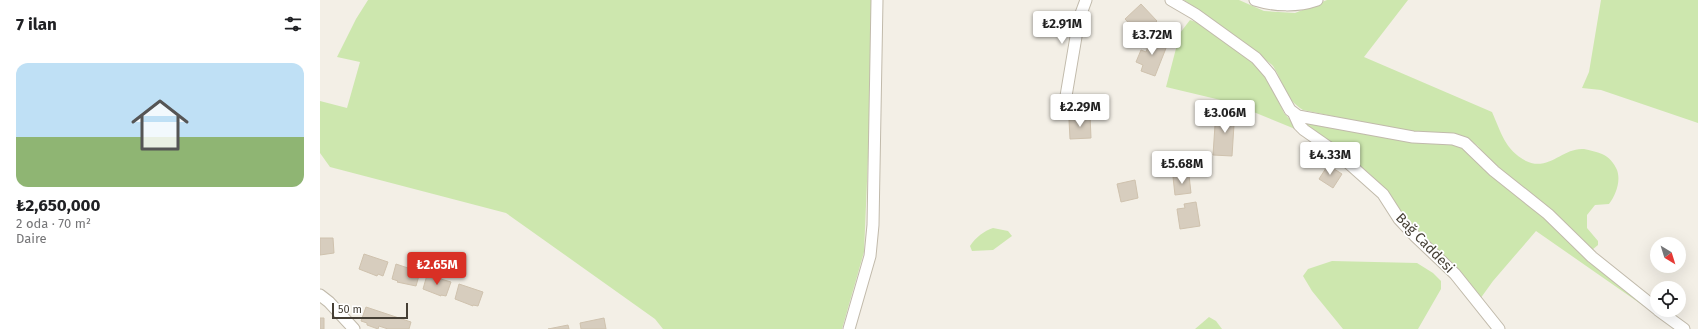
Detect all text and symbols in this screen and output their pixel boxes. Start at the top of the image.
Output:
pin: ₺2.91M [1029,11,1095,45]
icon: filters [282,13,304,35]
text: 7 ilan [16,14,57,35]
text: ₺2.91M [1042,16,1082,31]
pin: ₺3.72M [1119,22,1185,56]
text: ₺3.72M [1132,27,1172,42]
icon: home [124,89,196,161]
pin: ₺2.29M [1047,94,1113,128]
text: ₺2.29M [1059,99,1101,114]
pin: ₺3.06M [1192,100,1258,134]
text: ₺3.06M [1204,105,1246,120]
pin: ₺4.33M [1297,142,1363,176]
text: ₺4.33M [1309,147,1351,162]
pin: ₺5.68M [1149,151,1215,185]
text: ₺5.68M [1161,156,1203,171]
text: ₺2,650,000 [16,195,101,216]
street label: Bağ Caddesi [1392,209,1458,277]
text: 2 oda · 70 m² [16,216,91,231]
text: Daire [16,231,47,246]
north arrow [1650,237,1686,273]
map controls [1650,237,1686,317]
pin: ₺2.65M [404,252,470,286]
text: ₺2.65M [416,257,458,272]
button: locate [1650,281,1686,317]
scale bar [332,301,408,320]
text: 50 m [338,303,362,316]

